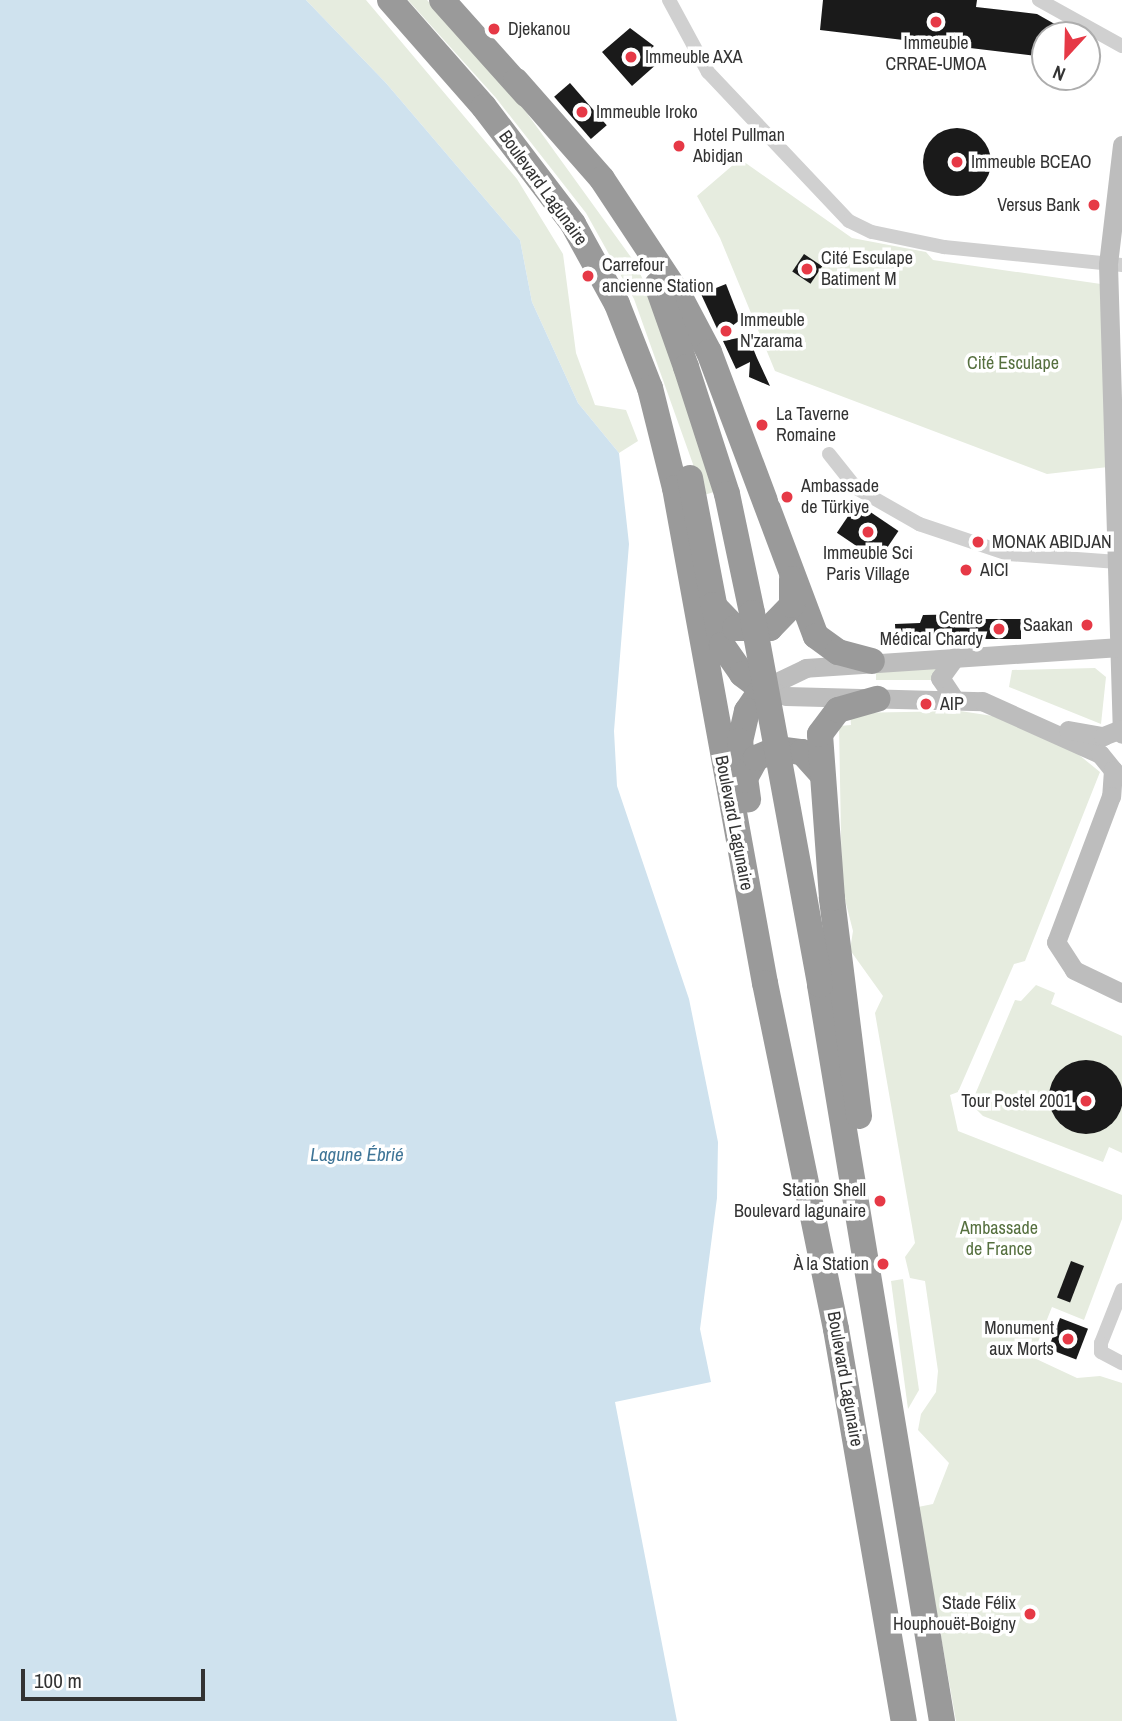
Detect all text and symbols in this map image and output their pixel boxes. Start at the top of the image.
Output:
marker: Immeuble CRRAE-UMOA [928,14,944,30]
place label: Djekanou [508,18,570,40]
marker: Djekanou [486,21,502,37]
north arrow [1031,21,1101,91]
place label: Immeuble CRRAE-UMOA [886,33,986,76]
place label: Immeuble AXA [645,46,743,68]
marker: Immeuble AXA [623,49,639,65]
text: N [1049,59,1069,88]
place label: Immeuble Iroko [596,101,698,123]
marker: Immeuble Iroko [574,104,590,120]
place label: Hotel Pullman Abidjan [693,125,785,168]
street label: Boulevard Lagunaire [494,126,592,250]
marker: Hotel Pullman Abidjan [671,138,687,154]
place label: Immeuble BCEAO [971,151,1092,173]
marker: Immeuble BCEAO [949,154,965,170]
place label: Versus Bank [997,194,1080,216]
marker: Versus Bank [1086,197,1102,213]
place label: Cité Esculape Batiment M [821,248,913,290]
place label: Carrefour ancienne Station [602,255,714,298]
marker: Cité Esculape Batiment M [799,261,815,277]
marker: Carrefour ancienne Station [580,268,596,284]
place label: Immeuble N'zarama [740,310,805,352]
marker: Immeuble N'zarama [718,323,734,339]
park label: Cité Esculape [967,352,1059,374]
place label: La Taverne Romaine [776,404,849,446]
marker: La Taverne Romaine [754,417,770,433]
place label: Ambassade de Türkiye [801,476,879,518]
marker: Ambassade de Türkiye [779,489,795,505]
marker: Immeuble Sci Paris Village [860,524,876,540]
place label: MONAK ABIDJAN [992,531,1113,553]
marker: MONAK ABIDJAN [970,534,986,550]
place label: Immeuble Sci Paris Village [823,543,913,586]
place label: AICI [980,559,1009,581]
marker: AICI [958,562,974,578]
place label: Centre Médical Chardy [880,608,983,650]
place label: Saakan [1023,614,1073,636]
marker: Saakan [1079,617,1095,633]
marker: Centre Médical Chardy [989,619,1009,639]
place label: AIP [940,693,964,715]
marker: AIP [918,696,934,712]
street label: Boulevard Lagunaire [710,754,758,892]
place label: Tour Postel 2001 [961,1090,1072,1112]
marker: Tour Postel 2001 [1078,1093,1094,1109]
water label: Lagune Ébrié [310,1144,404,1166]
place label: Station Shell Boulevard lagunaire [734,1180,866,1222]
marker: Station Shell Boulevard lagunaire [872,1193,888,1209]
park label: Ambassade de France [960,1218,1038,1260]
place label: À la Station [793,1253,869,1275]
marker: À la Station [875,1256,891,1272]
street label: Boulevard Lagunaire [822,1310,868,1448]
place label: Monument aux Morts [984,1318,1054,1360]
marker: Monument aux Morts [1060,1331,1076,1347]
place label: Stade Félix Houphouët-Boigny [893,1593,1016,1636]
marker: Stade Félix Houphouët-Boigny [1022,1606,1038,1622]
scale bar [24,1654,208,1698]
text: 100 m [34,1666,82,1695]

